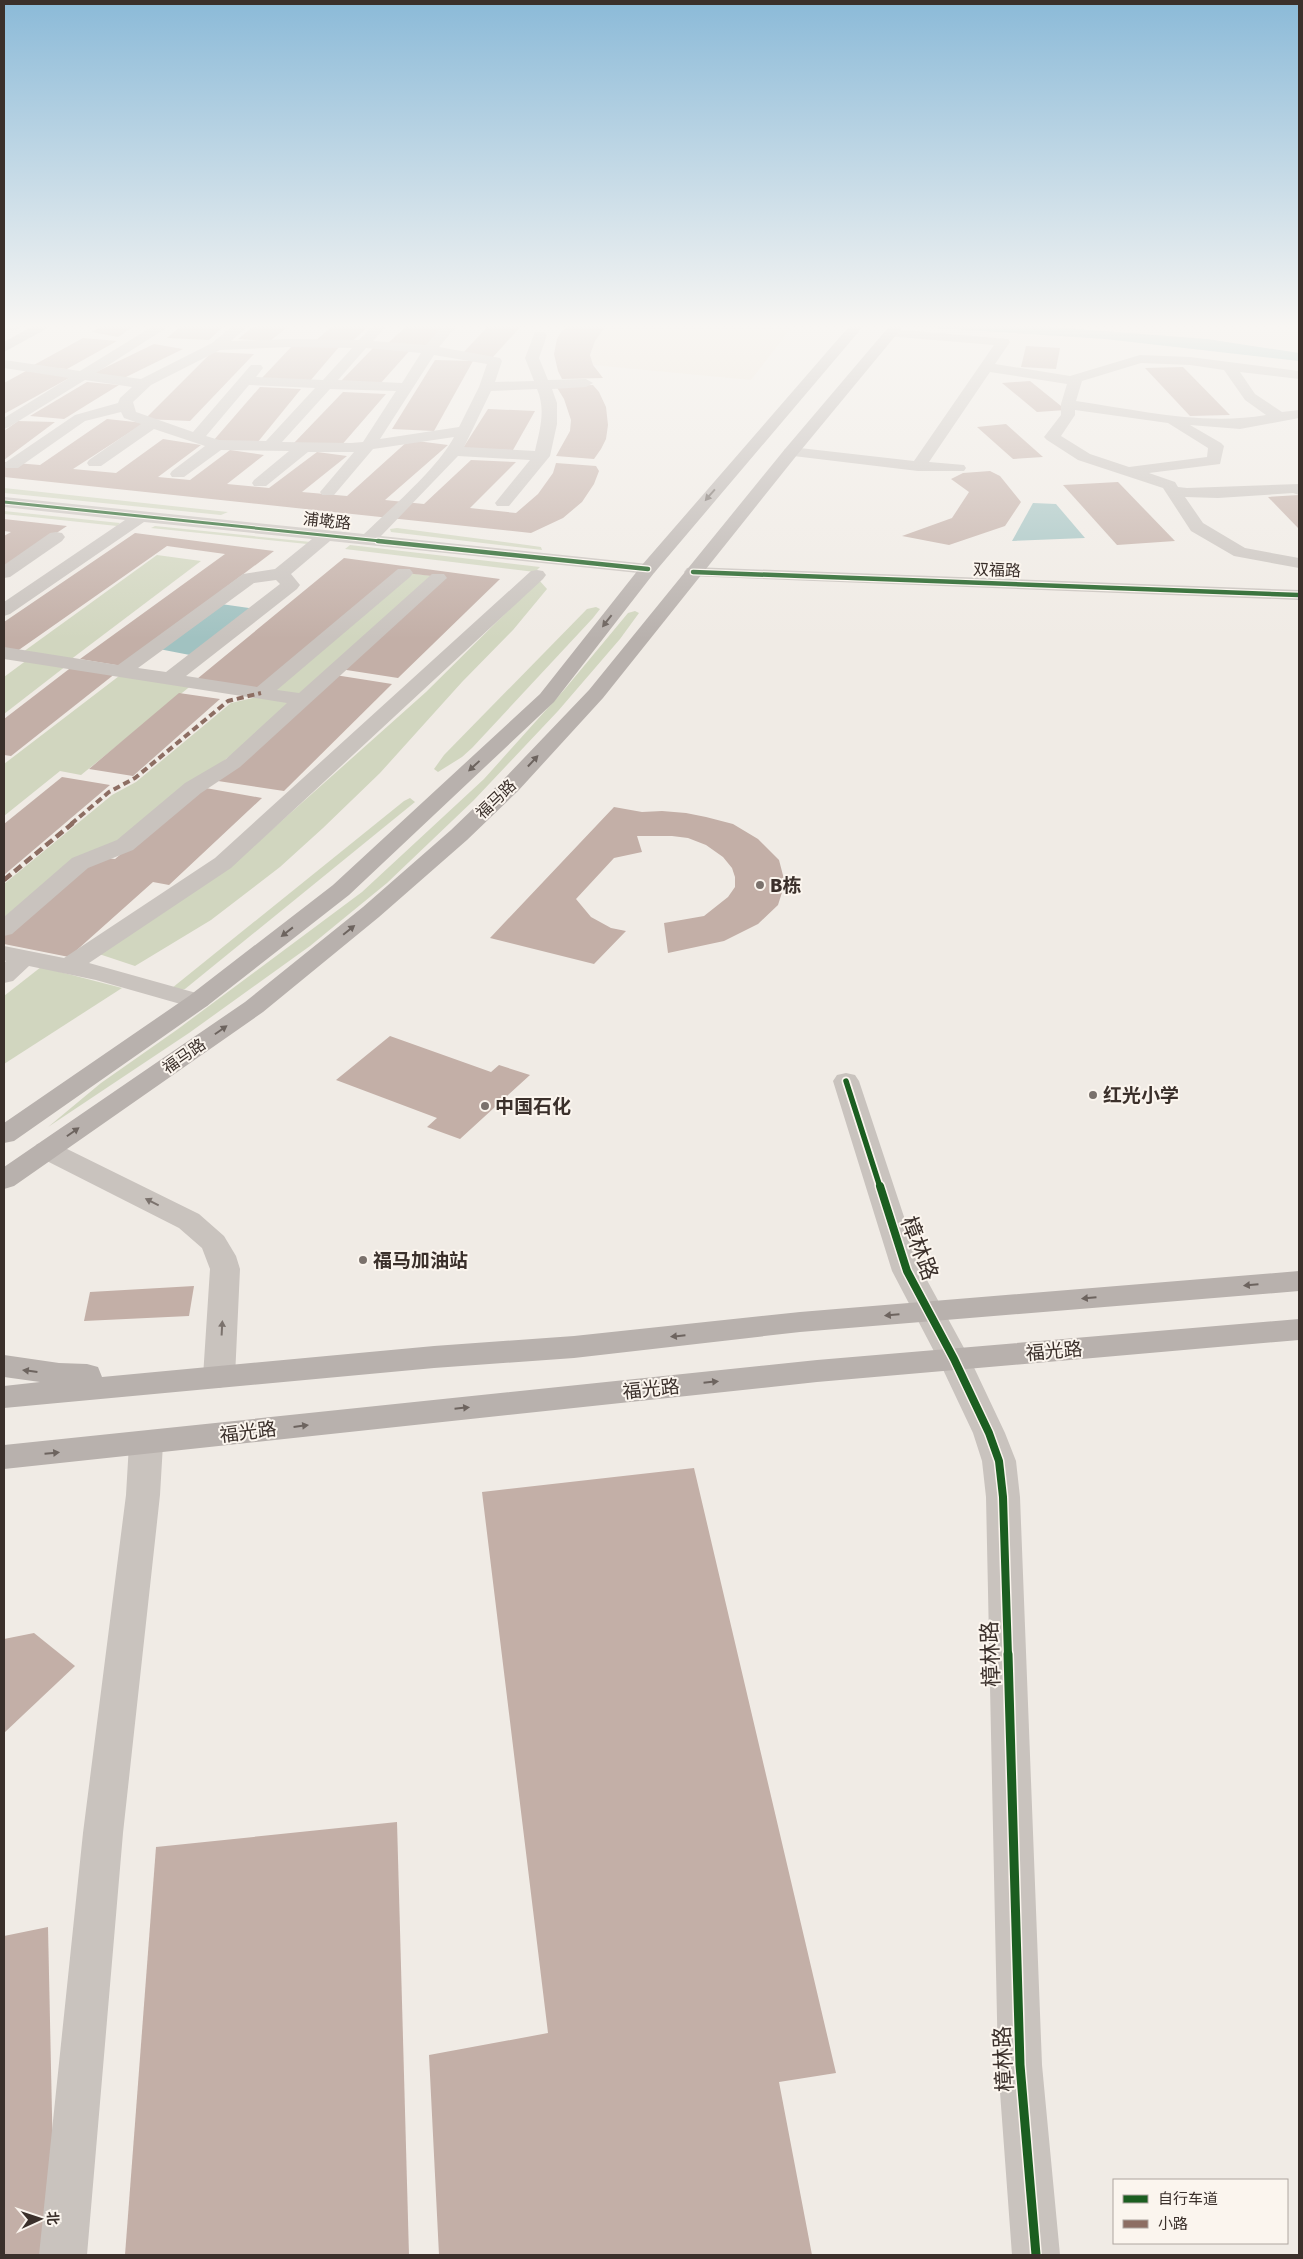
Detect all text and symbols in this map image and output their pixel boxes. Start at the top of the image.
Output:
one-way arrow [705,489,716,502]
street label: 浦墘路 [302,507,352,535]
street label: 双福路 [973,558,1021,582]
one-way arrow [602,614,613,627]
one-way arrow [527,756,539,768]
one-way arrow [469,760,481,772]
street label: 福马路 [471,774,521,824]
place label: B栋 [770,872,802,899]
marker: B栋 [754,879,766,891]
one-way arrow [342,925,355,936]
one-way arrow [281,926,294,937]
one-way arrow [214,1025,228,1035]
street label: 福马路 [158,1033,210,1079]
place label: 红光小学 [1103,1082,1179,1109]
marker: 红光小学 [1087,1089,1099,1101]
place label: 中国石化 [495,1093,571,1120]
marker: 中国石化 [479,1100,491,1112]
one-way arrow [66,1127,79,1137]
one-way arrow [145,1198,159,1206]
street label: 樟林路 [893,1211,947,1285]
place label: 福马加油站 [373,1247,468,1274]
marker: 福马加油站 [357,1254,369,1266]
one-way arrow [1242,1281,1258,1289]
one-way arrow [1080,1295,1096,1303]
one-way arrow [884,1311,900,1319]
one-way arrow [219,1320,227,1336]
one-way arrow [670,1332,686,1340]
street label: 福光路 [1024,1335,1084,1367]
one-way arrow [22,1367,38,1375]
street label: 福光路 [621,1373,681,1405]
one-way arrow [703,1378,719,1386]
one-way arrow [455,1404,471,1412]
street label: 福光路 [218,1415,278,1449]
one-way arrow [293,1422,309,1430]
one-way arrow [45,1448,61,1456]
street label: 樟林路 [973,1620,1007,1688]
street label: 樟林路 [985,2025,1021,2093]
legend [1113,2179,1288,2244]
text: 自行车道 [1158,2188,1218,2210]
north arrow [15,2194,65,2244]
text: 北 [43,2211,63,2226]
text: 小路 [1158,2213,1188,2235]

